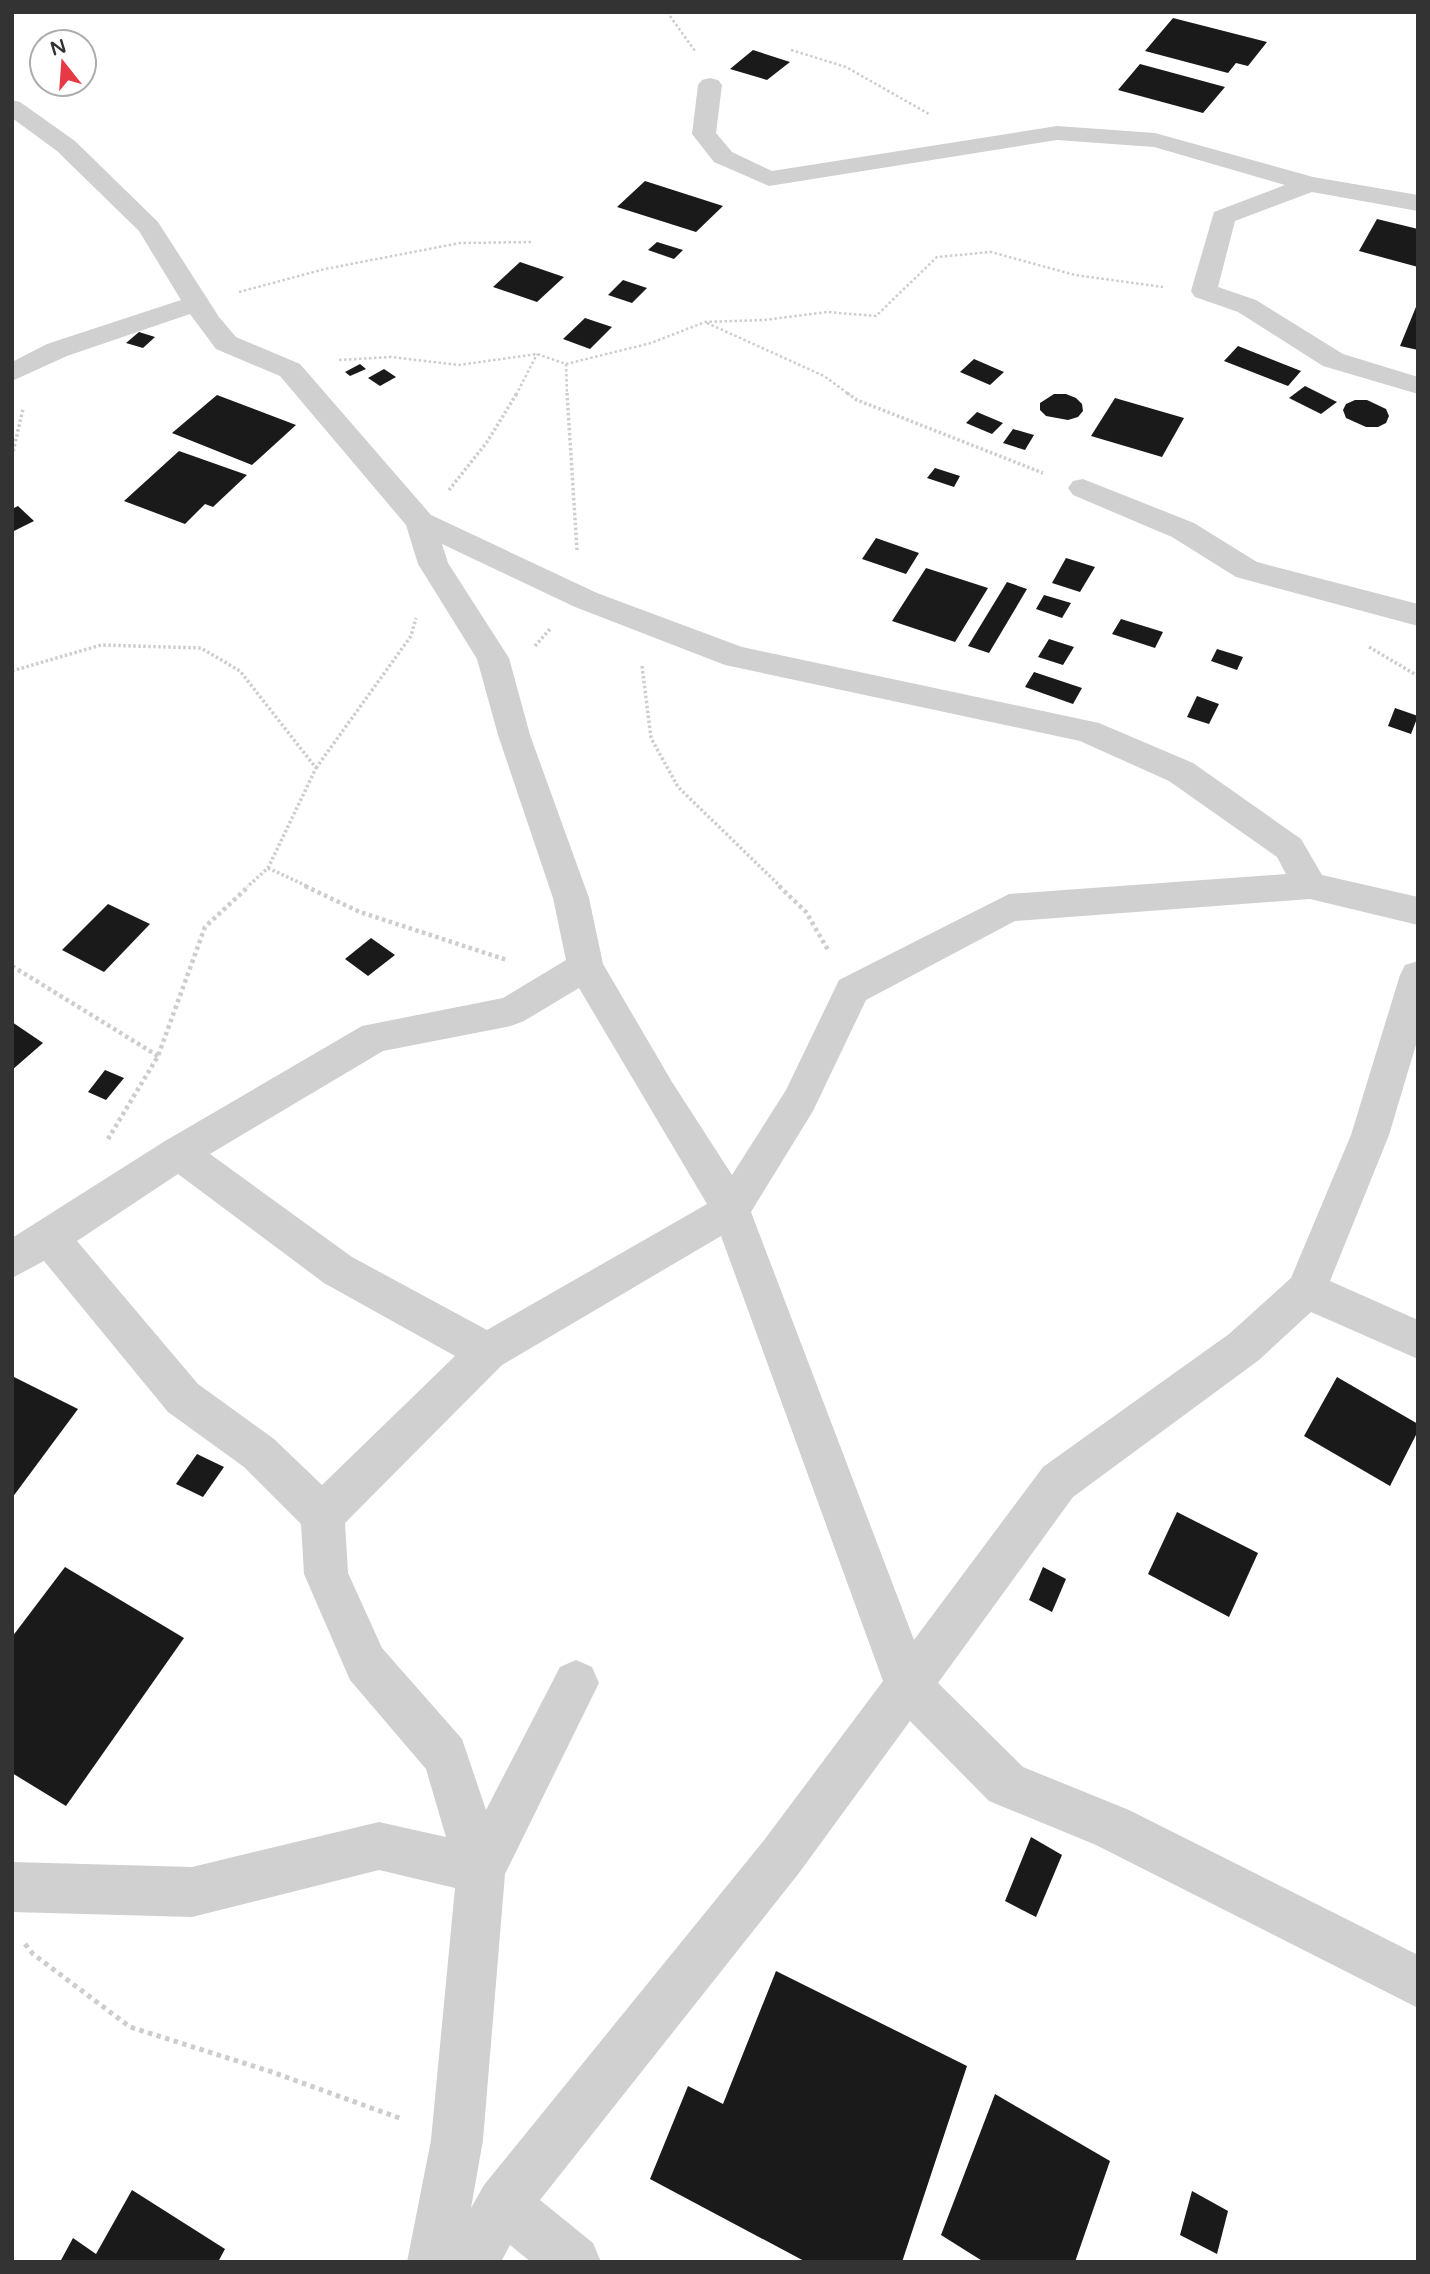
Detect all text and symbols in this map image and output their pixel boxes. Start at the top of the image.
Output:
north arrow [28,28,98,98]
text: N [48,35,69,60]

